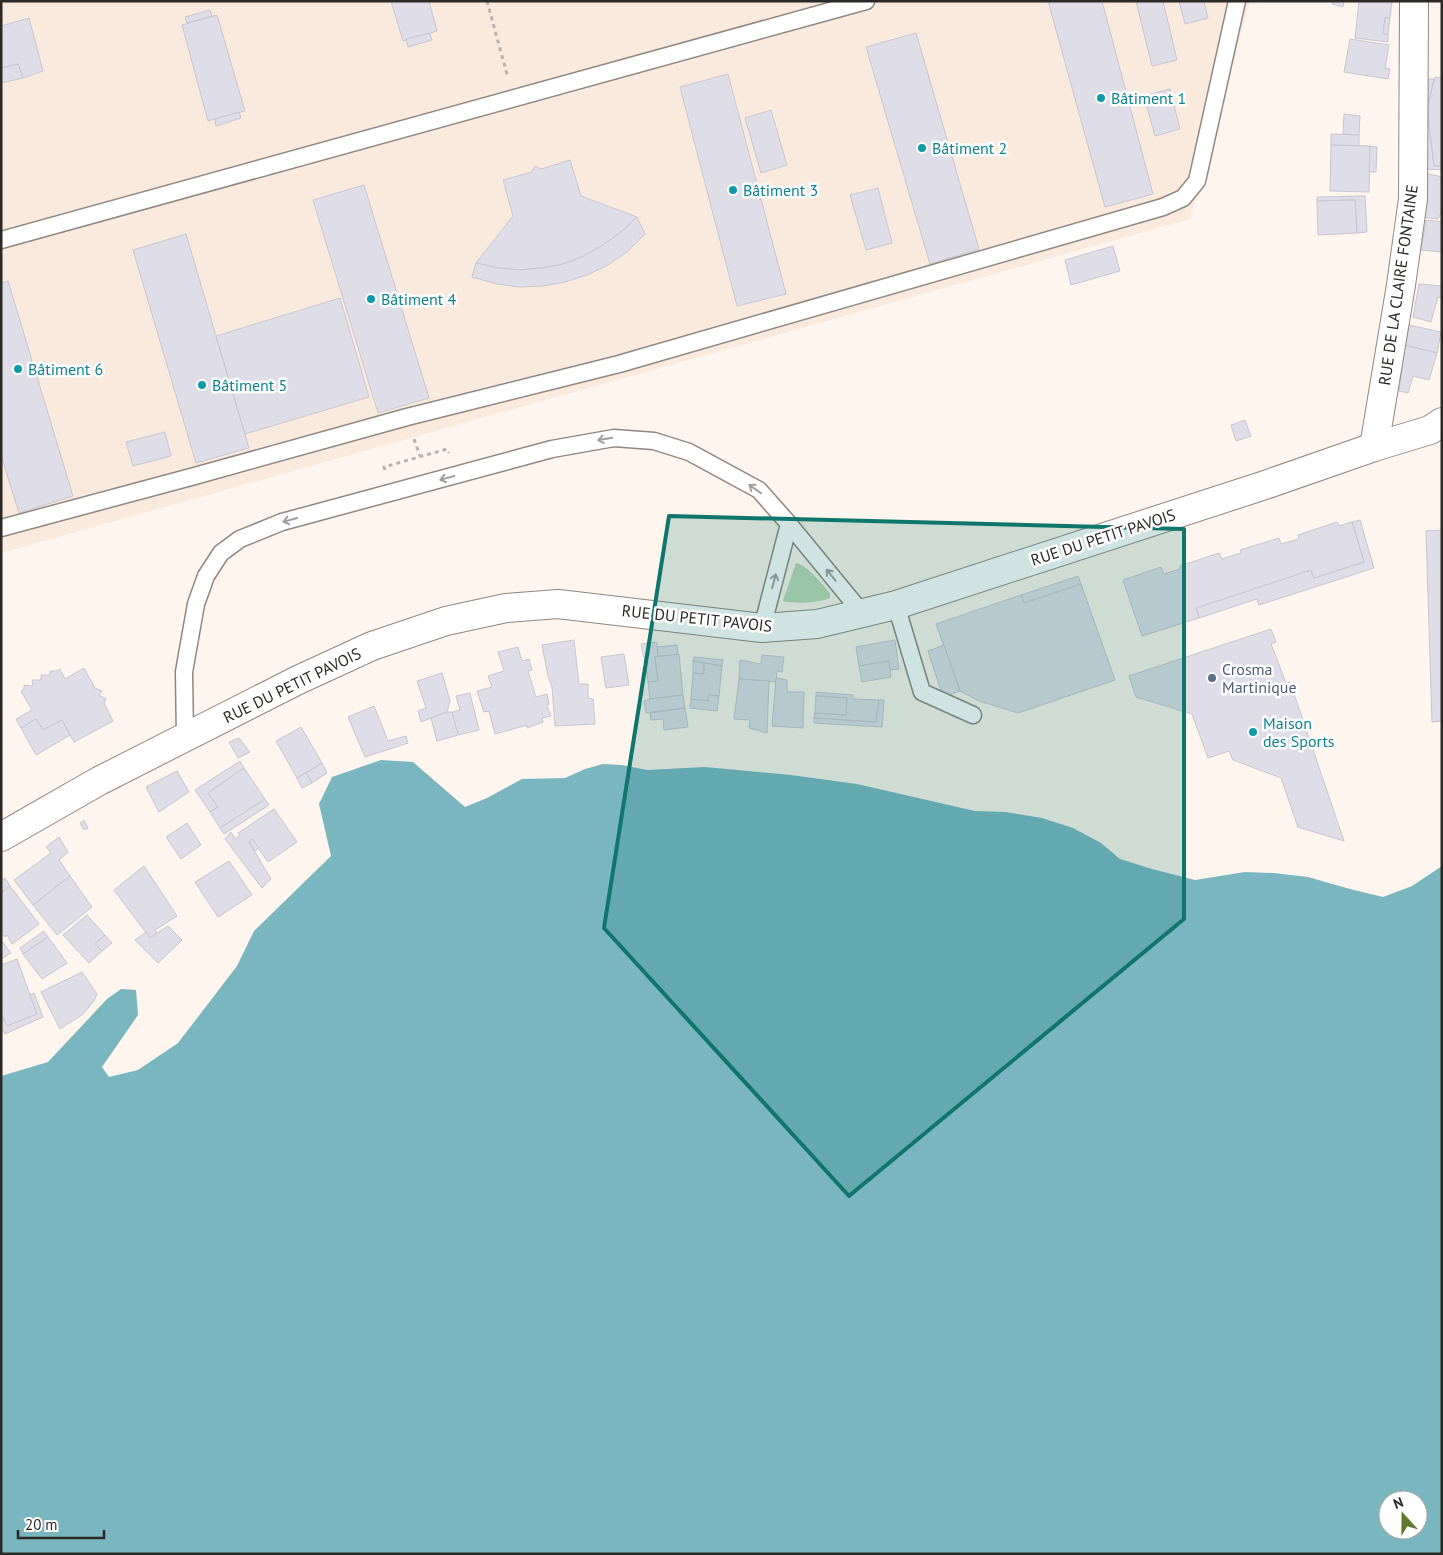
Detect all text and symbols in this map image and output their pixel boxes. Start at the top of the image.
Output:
place label: Bâtiment 1 [1111,88,1186,108]
marker: Bâtiment 1 [1095,92,1107,104]
place label: Bâtiment 2 [932,138,1007,158]
marker: Bâtiment 2 [916,142,928,154]
place label: Bâtiment 3 [743,180,818,200]
street label: RUE DE LA CLAIRE FONTAINE [1374,183,1422,387]
marker: Bâtiment 3 [727,184,739,196]
place label: Bâtiment 4 [381,289,457,309]
marker: Bâtiment 4 [365,293,377,305]
place label: Bâtiment 6 [28,359,103,379]
marker: Bâtiment 6 [12,363,24,375]
place label: Bâtiment 5 [212,375,287,395]
marker: Bâtiment 5 [196,379,208,391]
one-way arrow [597,435,613,445]
one-way arrow [440,473,456,483]
one-way arrow [749,484,763,494]
street label: RUE DU PETIT PAVOIS [1028,504,1178,570]
one-way arrow [283,516,299,525]
one-way arrow [826,569,837,582]
one-way arrow [770,573,780,589]
street label: RUE DU PETIT PAVOIS [621,600,773,636]
street label: RUE DU PETIT PAVOIS [220,643,364,727]
place label: Crosma Martinique [1222,659,1297,697]
marker: Crosma Martinique [1206,672,1218,684]
place label: Maison des Sports [1263,713,1335,751]
marker: Maison des Sports [1247,726,1259,738]
north arrow [1378,1490,1428,1540]
text: N [1391,1493,1406,1513]
scale bar [18,1508,104,1540]
text: 20 m [25,1515,58,1534]

